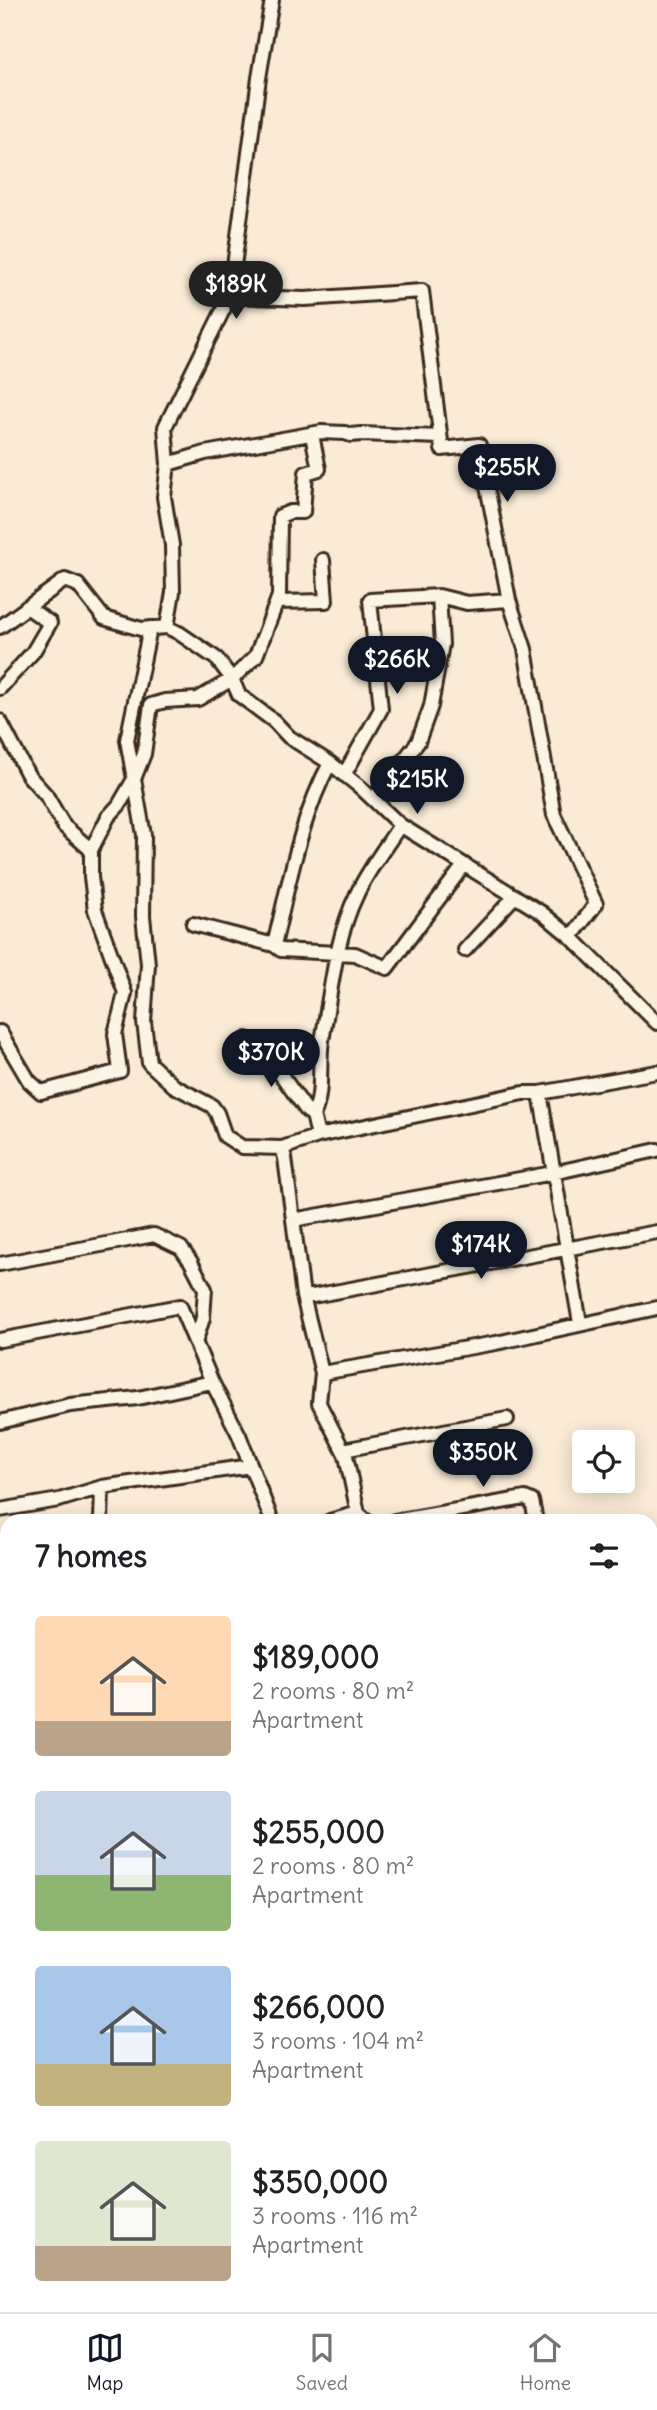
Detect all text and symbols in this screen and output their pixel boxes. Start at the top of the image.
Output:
pin: $189K [187,262,285,321]
text: $189K [205,269,267,298]
pin: $255K [458,444,556,504]
text: $255K [474,452,540,481]
pin: $266K [348,636,446,696]
text: $266K [364,644,430,673]
pin: $215K [368,756,466,816]
text: $215K [386,764,448,793]
pin: $370K [222,1030,320,1089]
text: $370K [238,1037,304,1066]
pin: $174K [432,1222,530,1281]
text: $174K [451,1229,511,1258]
pin: $350K [434,1430,532,1489]
map controls [572,1430,635,1493]
button: locate [572,1430,635,1493]
text: $350K [449,1437,517,1466]
text: 7 homes [35,1537,147,1575]
icon: filters [585,1537,623,1575]
text: $189,000 [252,1638,379,1676]
icon: home [91,1644,175,1728]
text: 2 rooms · 80 m² [252,1676,414,1705]
text: Apartment [252,1705,364,1734]
text: $255,000 [252,1813,385,1851]
icon: home [91,1819,175,1903]
text: 2 rooms · 80 m² [252,1851,414,1880]
text: Apartment [252,1880,364,1909]
text: $266,000 [252,1988,385,2026]
icon: home [91,1994,175,2078]
text: 3 rooms · 104 m² [252,2026,424,2055]
text: Apartment [252,2055,364,2084]
text: $350,000 [252,2163,388,2201]
icon: home [91,2169,175,2253]
text: 3 rooms · 116 m² [252,2201,418,2230]
text: Apartment [252,2230,364,2259]
tab: Map [86,2329,124,2395]
tab: Saved [296,2329,348,2395]
tab: Home [520,2329,571,2395]

